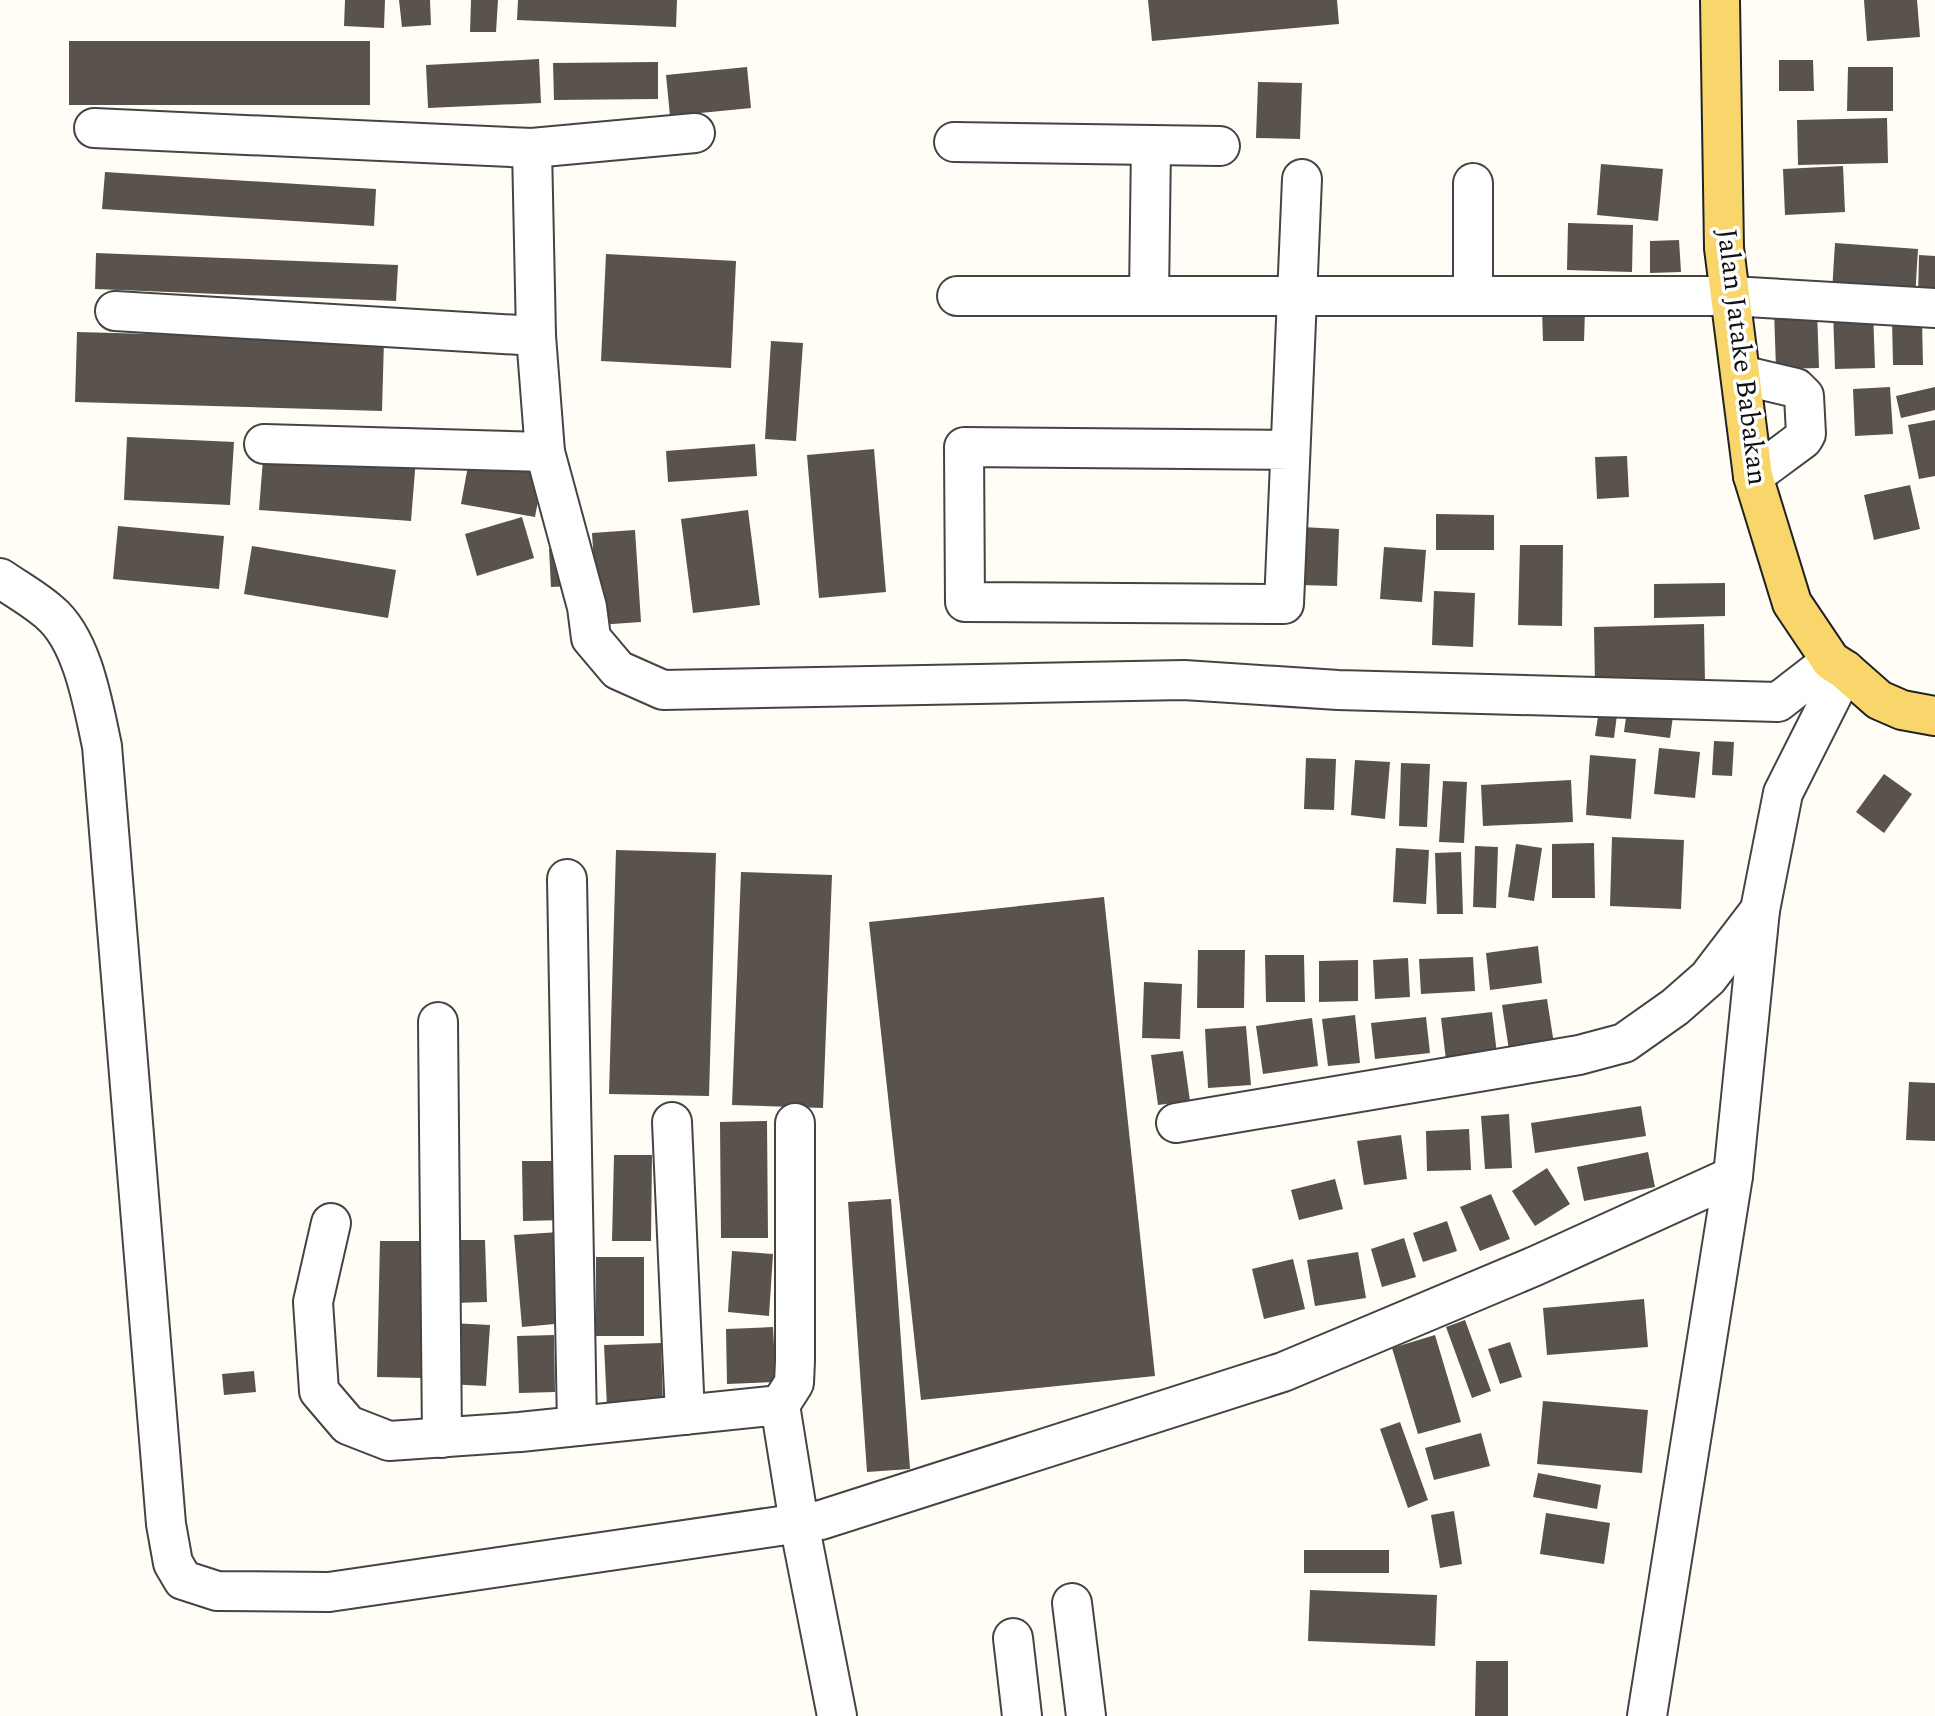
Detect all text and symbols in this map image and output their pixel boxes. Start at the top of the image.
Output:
street label: Jalan Jatake Babakan [1705,226,1779,488]

